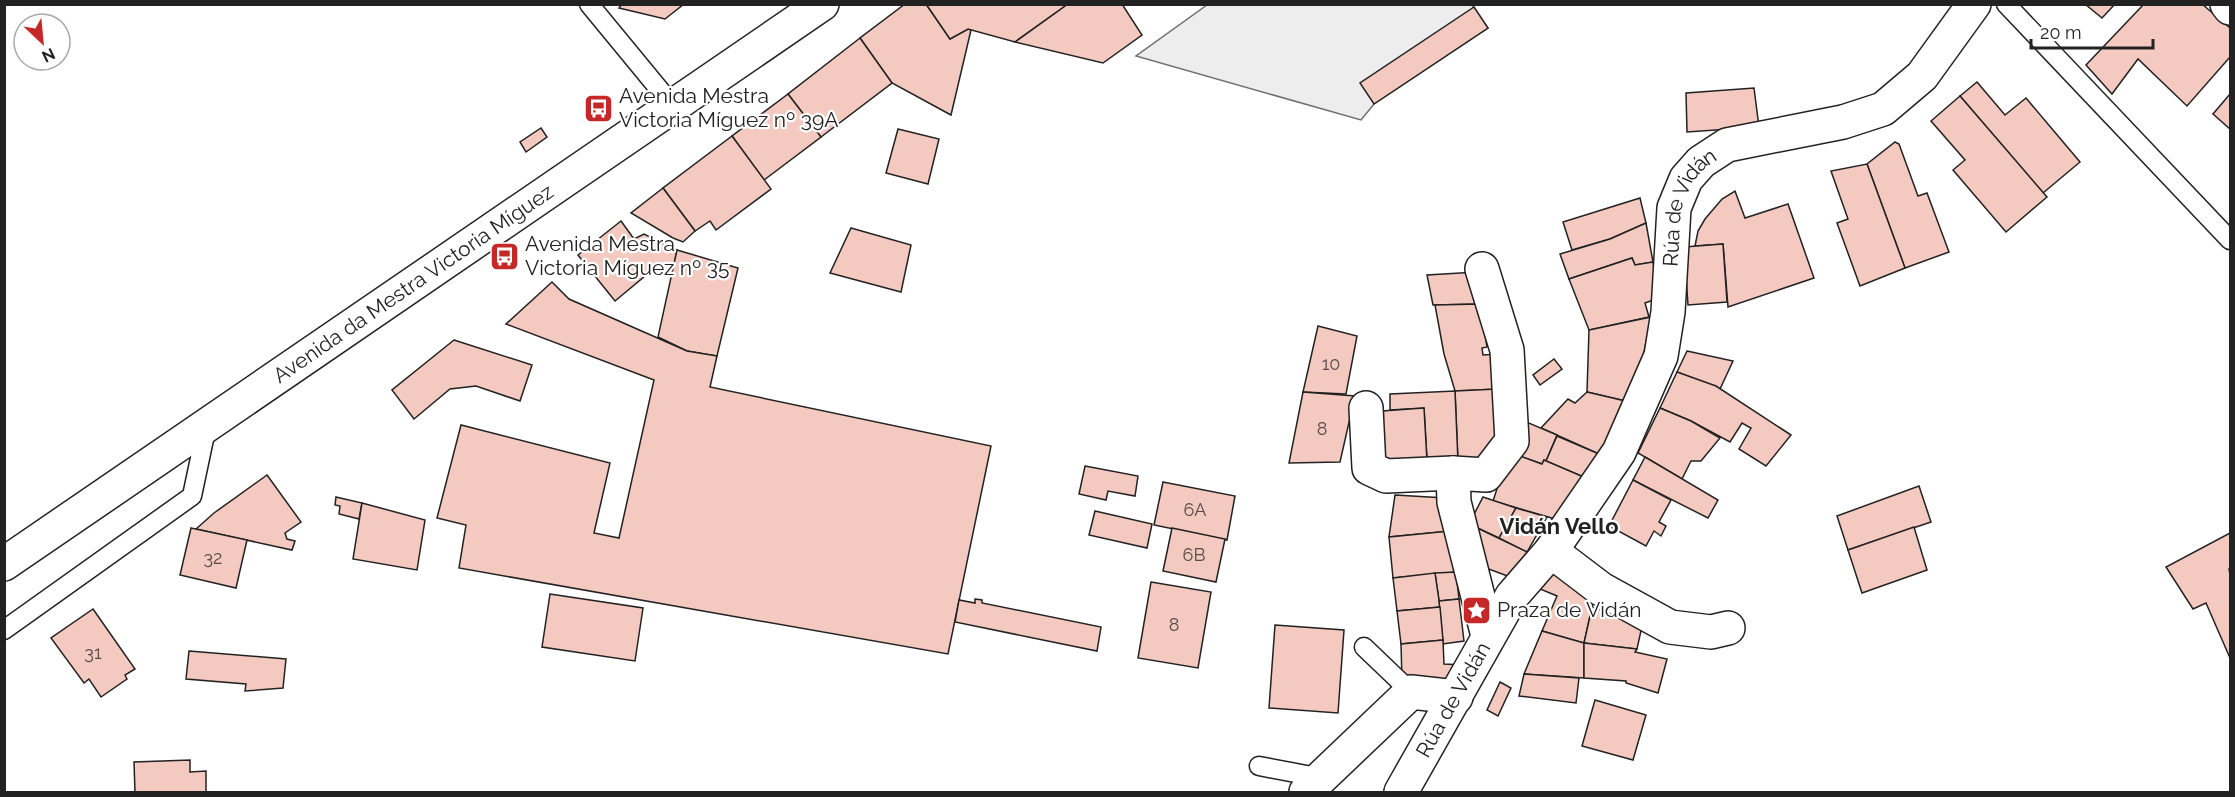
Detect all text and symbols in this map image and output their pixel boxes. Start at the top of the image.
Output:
north arrow [12,12,72,72]
scale bar [2031,12,2152,50]
text: 20 m [2040,22,2082,43]
text: N [39,44,58,66]
place label: Avenida Mestra Victoria Míguez nº 39A [619,83,839,132]
bus stop icon: Avenida Mestra Victoria Míguez nº 39A [582,92,614,124]
street label: Rúa de Vidán [1658,142,1721,267]
street label: Avenida da Mestra Victoria Míguez [268,179,558,388]
place label: Avenida Mestra Victoria Míguez nº 35 [525,231,729,280]
bus stop icon: Avenida Mestra Victoria Míguez nº 35 [488,240,520,272]
house number: 10 [1322,353,1340,374]
house number: 8 [1317,418,1327,439]
house number: 6A [1184,499,1206,520]
district label: Vidán Vello [1500,513,1618,539]
house number: 6B [1183,544,1205,565]
house number: 32 [204,547,223,568]
place icon: Praza de Vidán [1460,594,1492,626]
place label: Praza de Vidán [1497,597,1642,622]
house number: 8 [1169,614,1179,635]
street label: Rúa de Vidán [1410,637,1495,762]
house number: 31 [84,642,102,663]

